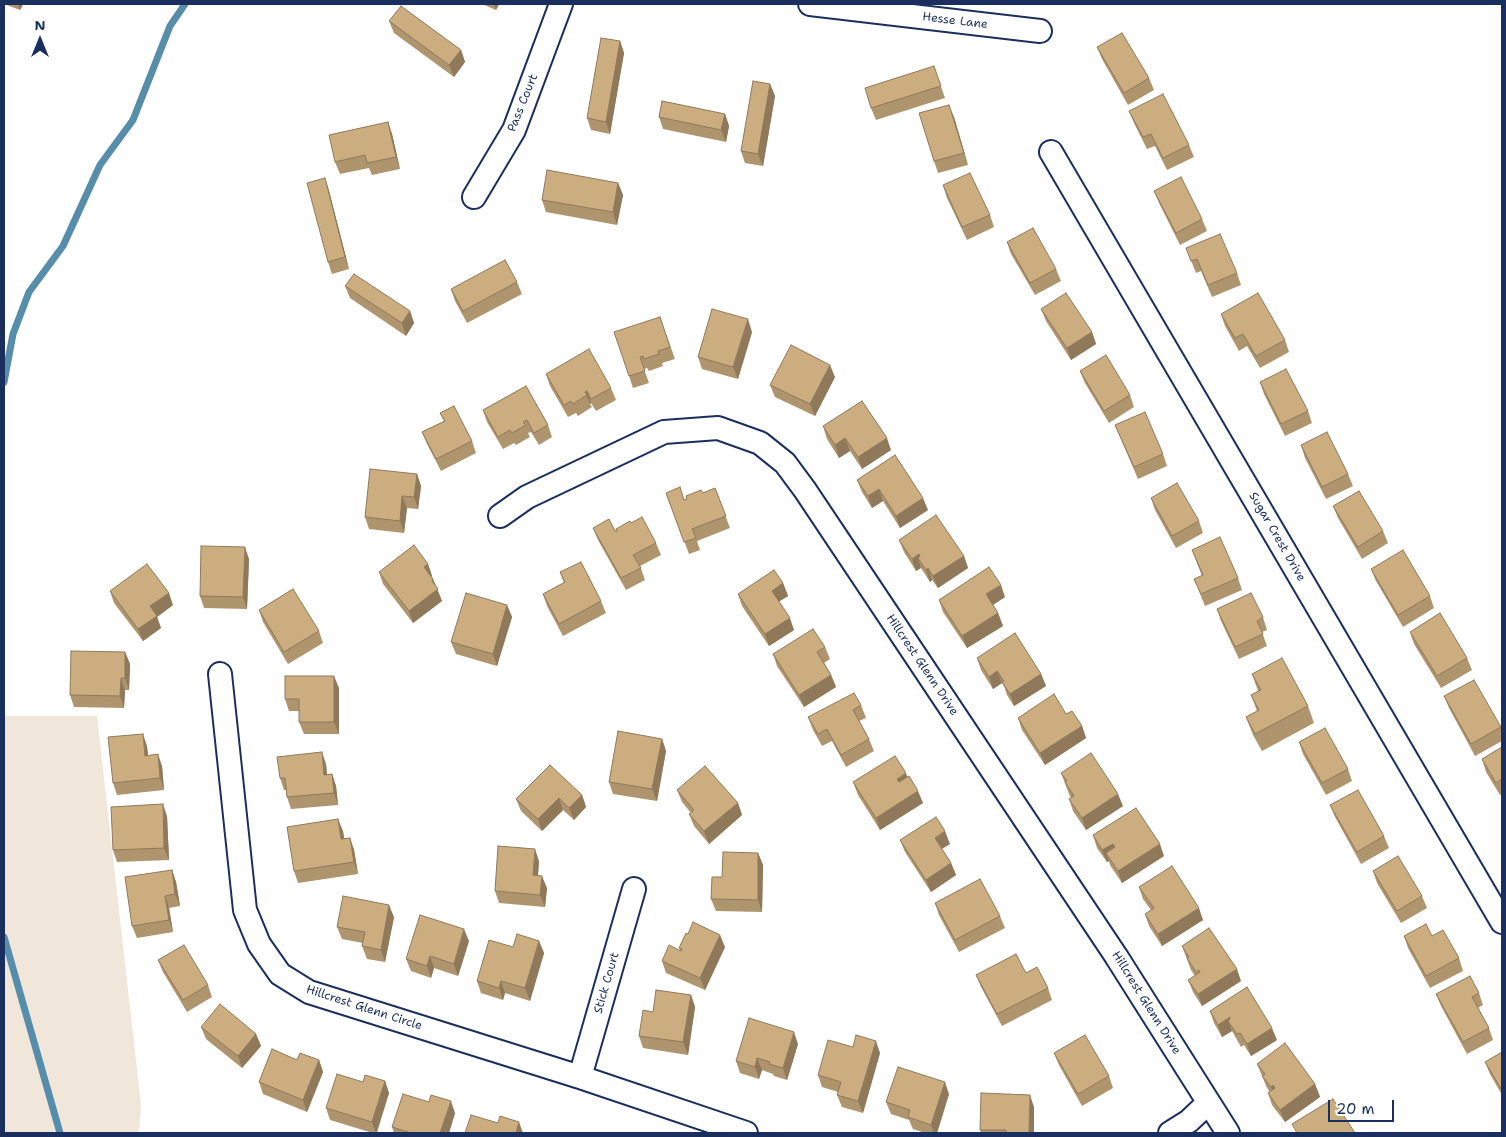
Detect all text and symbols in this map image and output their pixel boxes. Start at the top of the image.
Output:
street label: Hesse Lane [922,10,988,32]
north arrow [15,15,65,65]
text: N [34,16,46,34]
street label: Pass Court [505,72,541,134]
street label: Sugar Crest Drive [1246,490,1308,584]
street label: Hillcrest Glenn Drive [883,612,961,718]
street label: Hillcrest Glenn Drive [1108,949,1184,1057]
street label: Stick Court [591,951,623,1015]
street label: Hillcrest Glenn Circle [304,982,424,1034]
scale bar [1331,1090,1397,1122]
text: 20 m [1336,1099,1375,1119]

